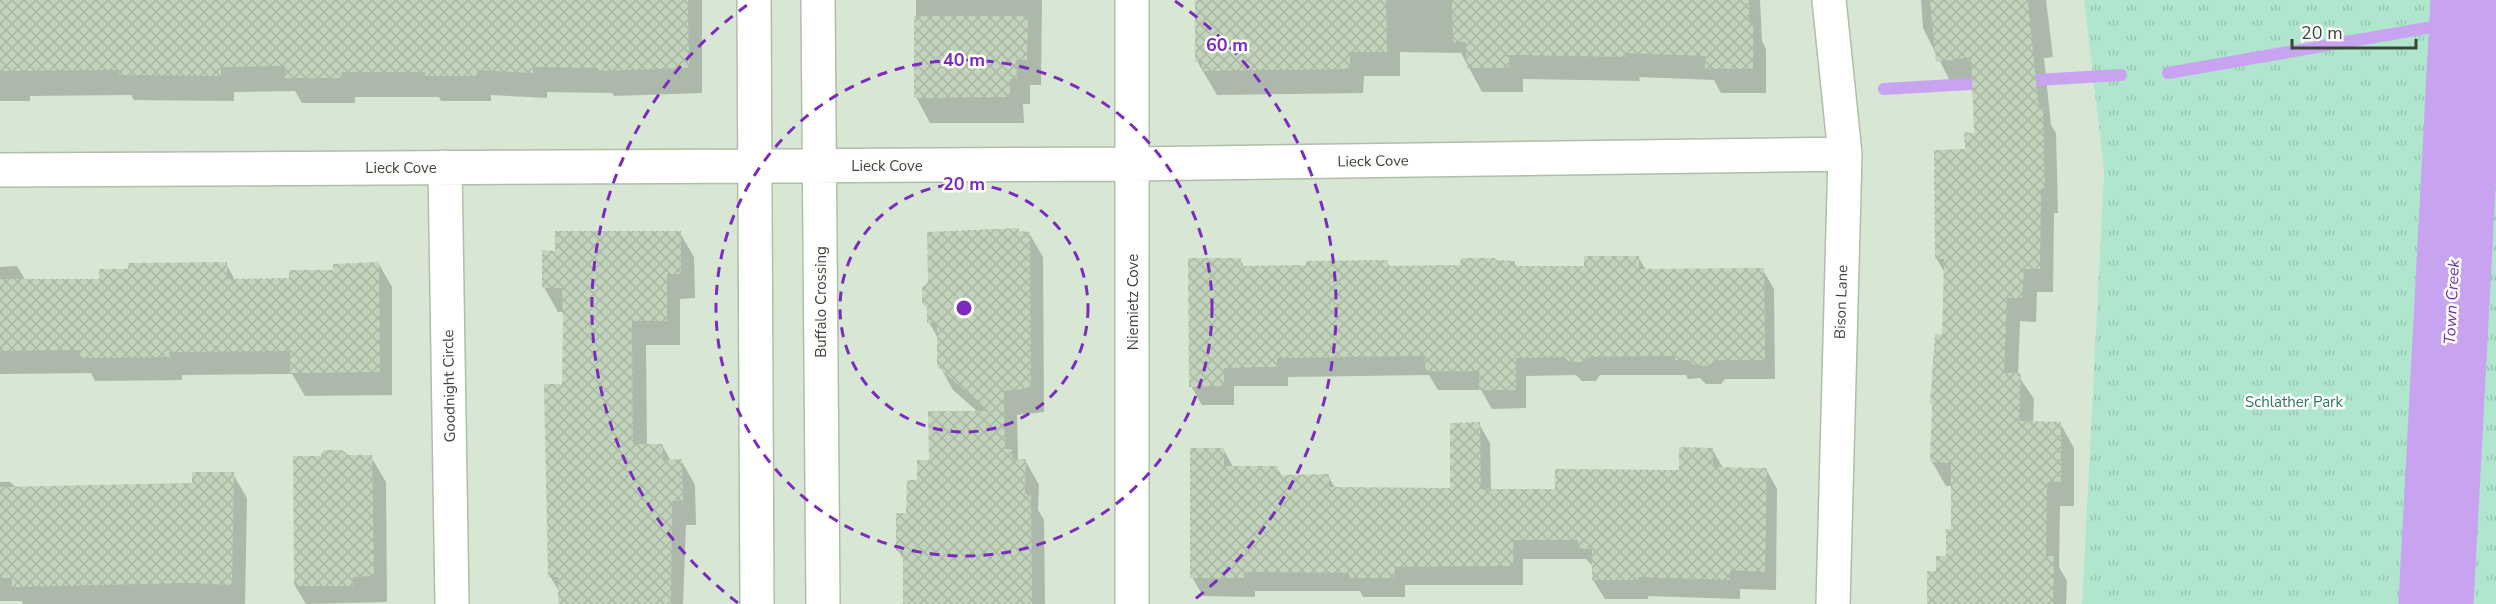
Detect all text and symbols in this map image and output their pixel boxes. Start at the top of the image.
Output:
scale bar [2292,12,2416,50]
text: 20 m [2301,21,2343,45]
text: 60 m [1206,33,1248,57]
text: 40 m [943,48,985,72]
street label: Lieck Cove [1337,150,1409,172]
street label: Lieck Cove [851,156,923,176]
street label: Lieck Cove [365,158,437,178]
text: 20 m [943,172,985,196]
street label: Buffalo Crossing [811,246,831,358]
street label: Niemietz Cove [1123,254,1143,350]
water label: Town Creek [2439,258,2465,345]
street label: Bison Lane [1830,265,1852,339]
centre of rings [954,298,974,318]
street label: Goodnight Circle [438,329,460,443]
park label: Schlather Park [2245,392,2344,412]

